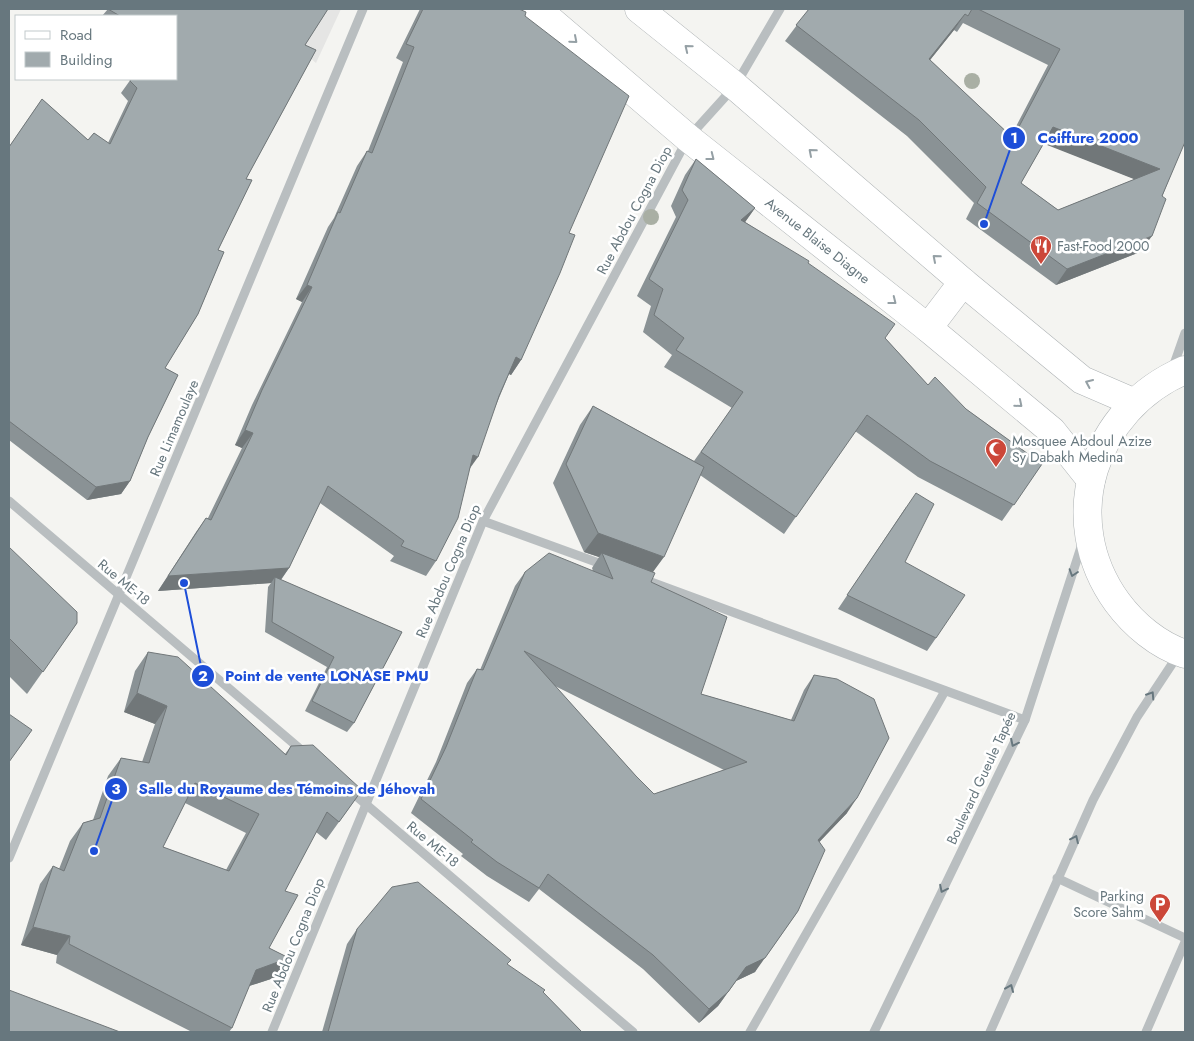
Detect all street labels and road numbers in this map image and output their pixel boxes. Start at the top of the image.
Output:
street label: Rue Abdou Cogna Diop [592,142,676,278]
street label: Avenue Blaise Diagne [761,193,874,288]
street label: Rue Limamoulaye [145,377,203,479]
street label: Rue Abdou Cogna Diop [411,501,485,641]
street label: Rue ME-18 [94,554,154,610]
street label: Boulevard Gueule Tapée [941,708,1021,848]
street label: Rue ME-18 [403,816,463,872]
street label: Rue Abdou Cogna Diop [257,875,329,1015]

